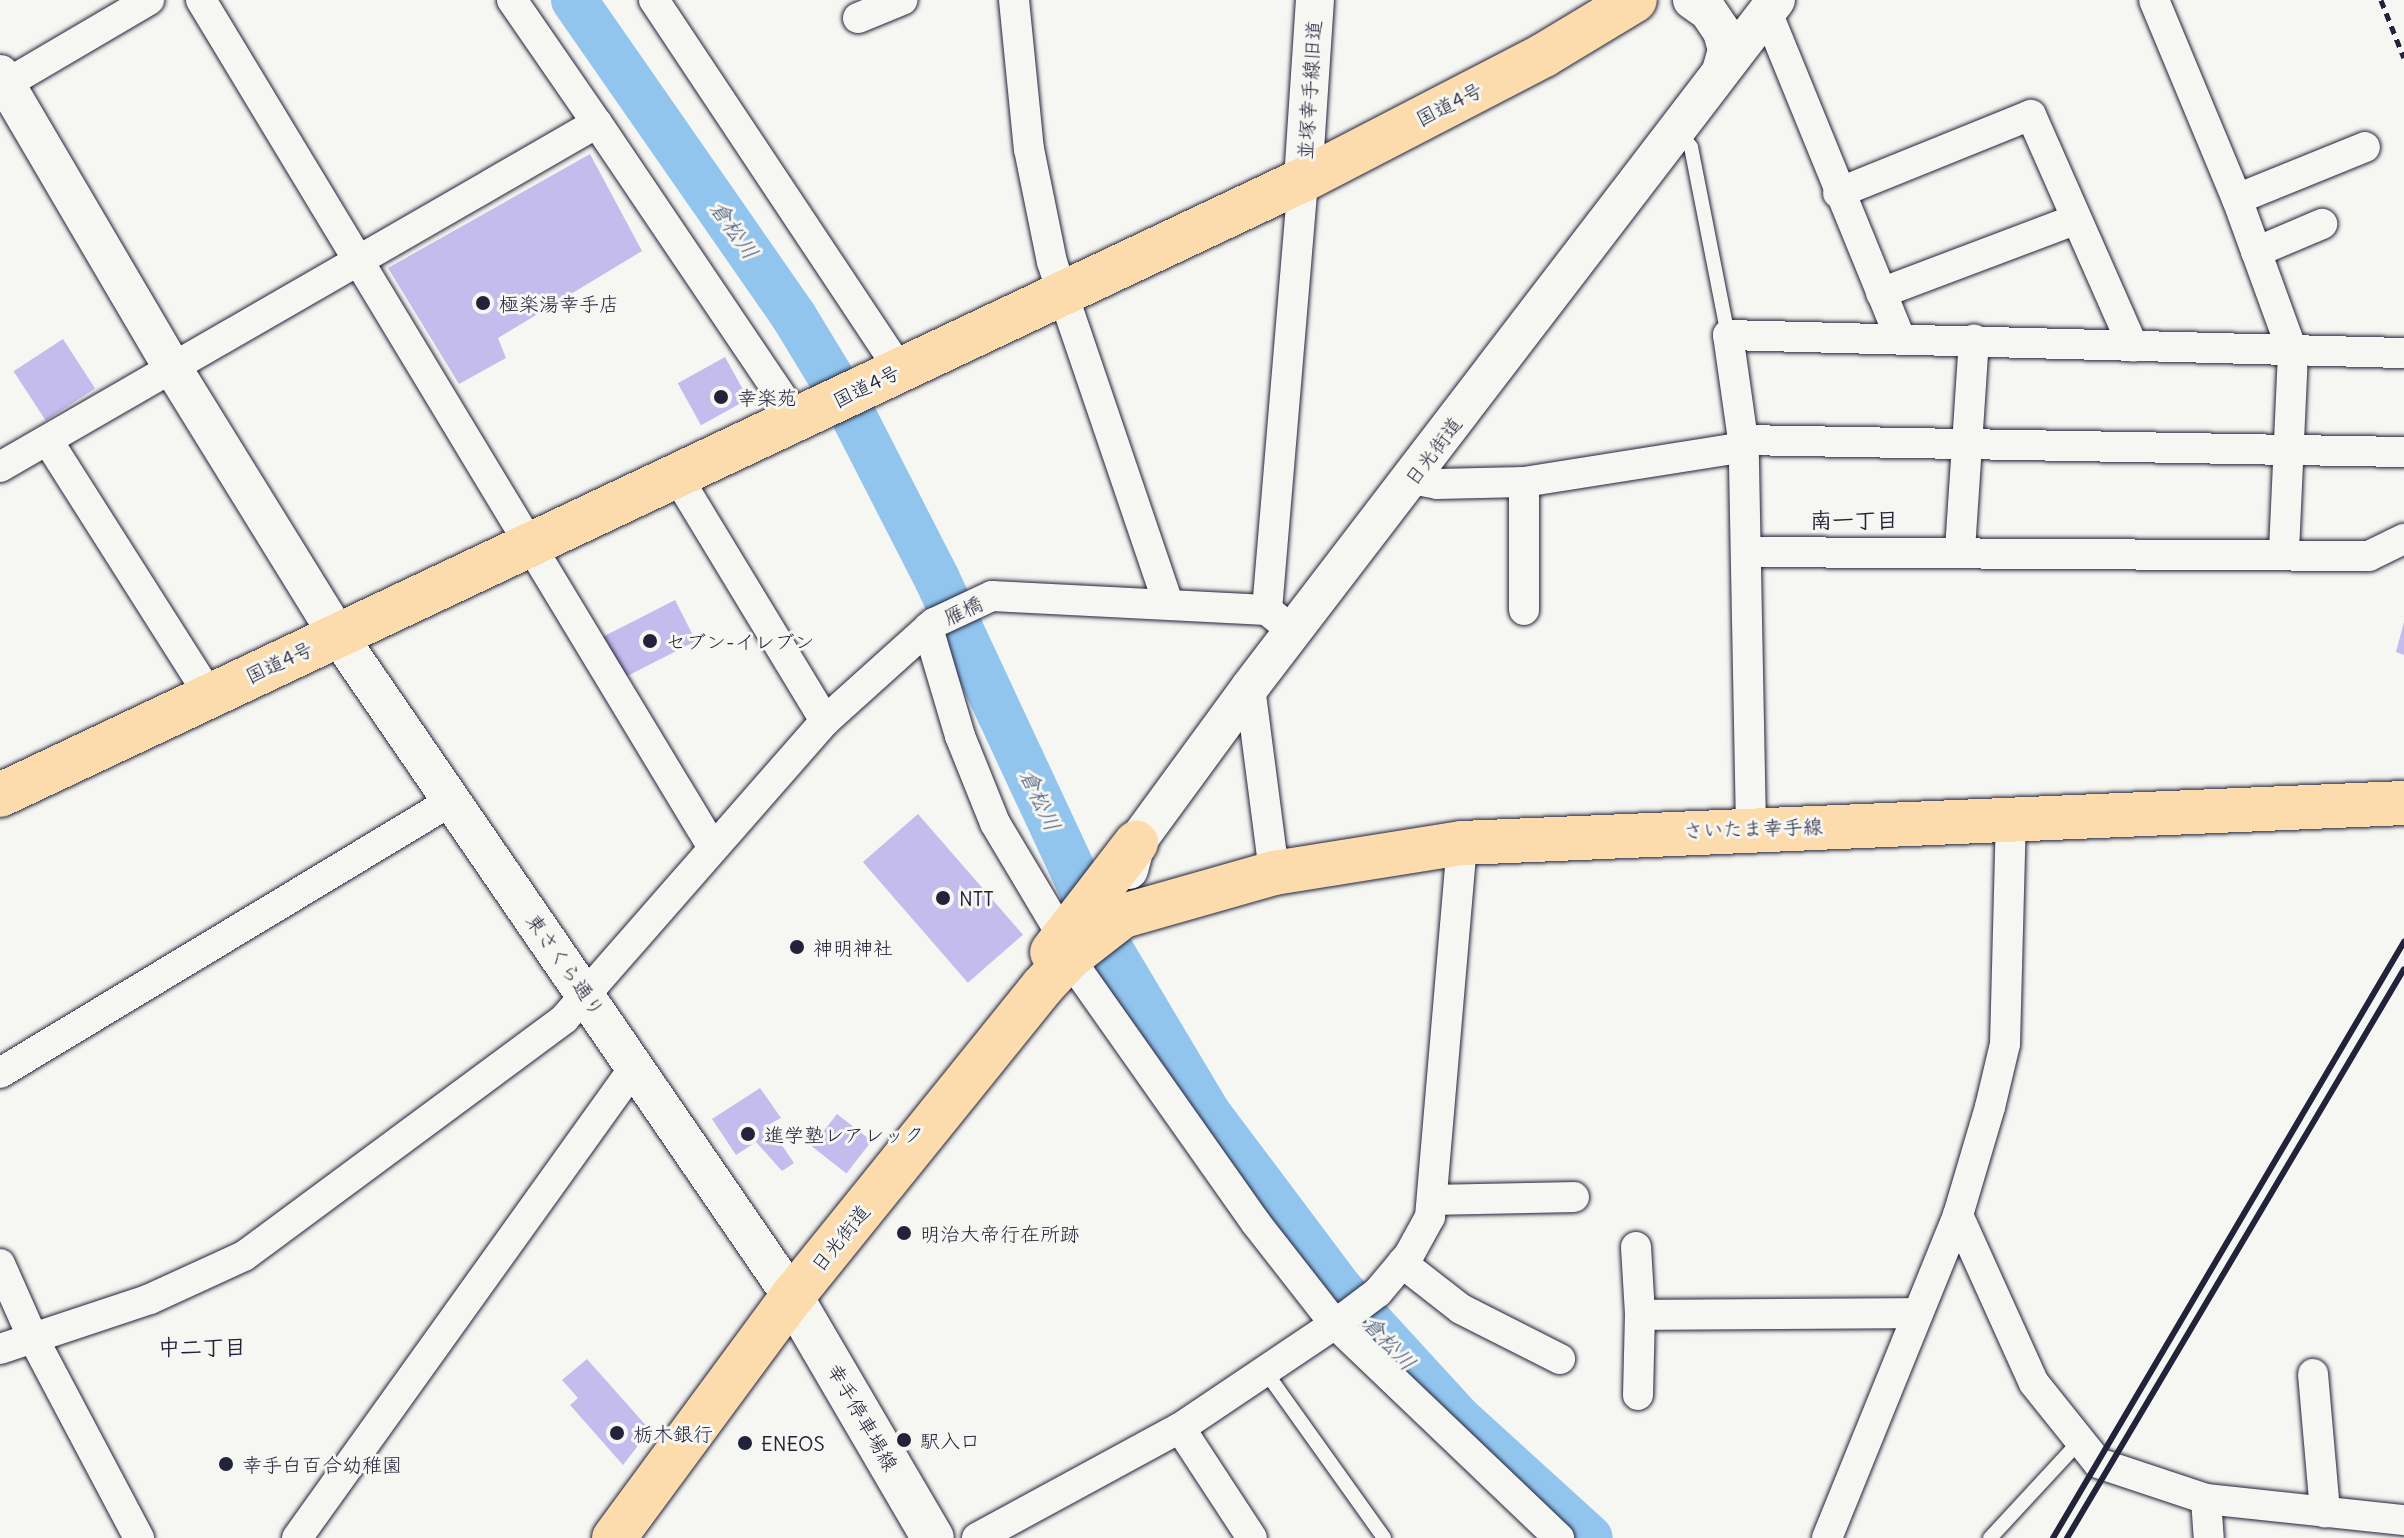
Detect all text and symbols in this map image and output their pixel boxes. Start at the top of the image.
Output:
street label: 並塚幸手線旧道 [1292,19,1326,161]
street label: 国道4号 [1412,77,1486,131]
water label: 倉松川 [704,195,764,265]
place label: 極楽湯幸手店 [499,291,619,315]
marker: 極楽湯幸手店 [474,294,492,312]
street label: 国道4号 [829,360,903,412]
place label: 幸楽苑 [737,385,797,409]
marker: 幸楽苑 [712,388,730,406]
street label: 日光街道 [1399,412,1467,490]
district label: 南一丁目 [1810,508,1898,534]
street label: 雁橋 [940,591,986,629]
place label: セブン-イレブン [666,629,815,653]
marker: セブン-イレブン [641,632,659,650]
street label: 国道4号 [242,636,316,688]
water label: 倉松川 [1014,765,1066,835]
street label: さいたま幸手線 [1683,814,1823,842]
place label: NTT [959,886,994,910]
marker: NTT [934,889,952,907]
street label: 東さくら通り [522,909,610,1021]
place label: 神明神社 [813,935,893,959]
marker: 神明神社 [788,938,806,956]
place label: 進学塾レアレック [764,1122,924,1146]
marker: 進学塾レアレック [739,1125,757,1143]
street label: 日光街道 [806,1199,874,1277]
place label: 明治大帝行在所跡 [920,1221,1080,1245]
marker: 明治大帝行在所跡 [895,1224,913,1242]
water label: 倉松川 [1357,1310,1421,1376]
district label: 中二丁目 [158,1335,246,1361]
street label: 幸手停車場線 [823,1359,903,1475]
place label: 栃木銀行 [633,1421,713,1445]
marker: 栃木銀行 [608,1424,626,1442]
place label: 駅入口 [920,1428,980,1452]
place label: ENEOS [761,1431,825,1455]
marker: 駅入口 [895,1431,913,1449]
marker: ENEOS [736,1434,754,1452]
place label: 幸手白百合幼稚園 [242,1452,402,1476]
marker: 幸手白百合幼稚園 [217,1455,235,1473]

